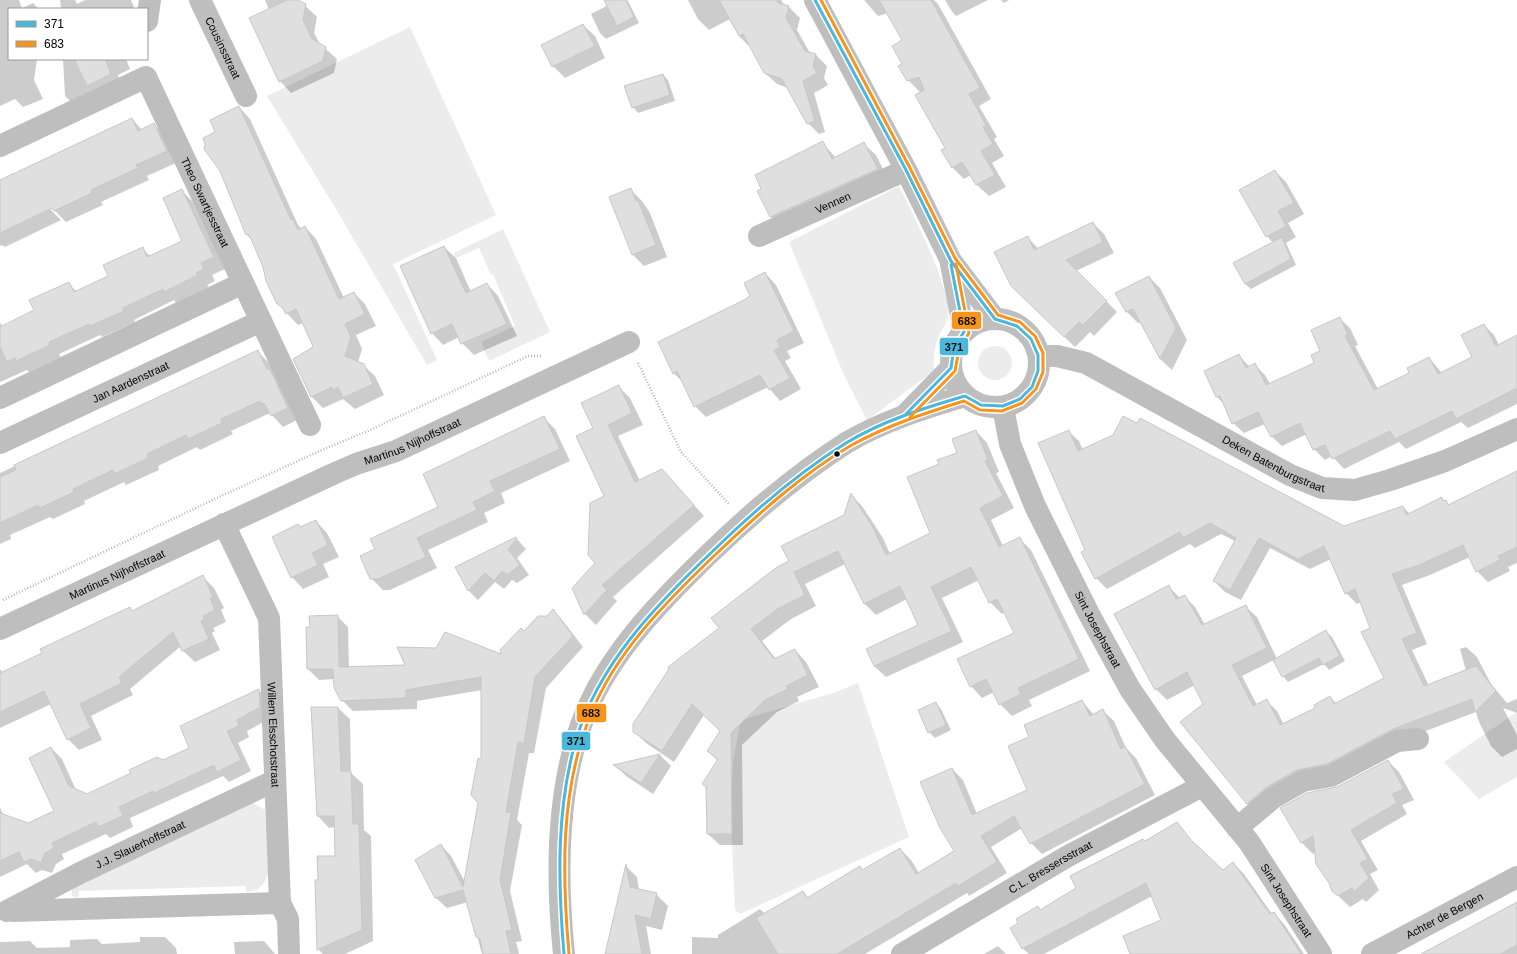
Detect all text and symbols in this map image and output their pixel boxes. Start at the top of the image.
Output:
legend [8,8,148,60]
street label: Cousinsstraat [203,15,243,81]
text: 371 [44,17,64,31]
text: 683 [44,37,64,51]
street label: Theo Swartjesstraat [179,155,231,249]
street label: Vennen [813,190,852,216]
line badge: 683 [951,311,982,330]
text: 683 [958,315,976,327]
line badge: 371 [939,337,969,356]
text: 371 [945,341,963,353]
street label: Jan Aardenstraat [90,359,171,405]
street label: Martinus Nijhoffstraat [362,416,462,467]
street label: Deken Batenburgstraat [1220,433,1325,494]
unlabelled marker [832,449,842,459]
street label: Martinus Nijhoffstraat [67,547,167,602]
street label: Sint Josephstraat [1073,589,1123,670]
street label: Willem Elsschotstraat [265,682,282,788]
line badge: 683 [576,703,607,723]
text: 683 [582,707,600,719]
line badge: 371 [561,731,591,751]
text: 371 [567,735,585,747]
street label: J.J. Slauerhoffstraat [94,818,187,871]
street label: C.L. Bressersstraat [1006,838,1094,896]
street label: Sint Josephstraat [1258,861,1315,939]
street label: Achter de Bergen [1404,890,1485,941]

